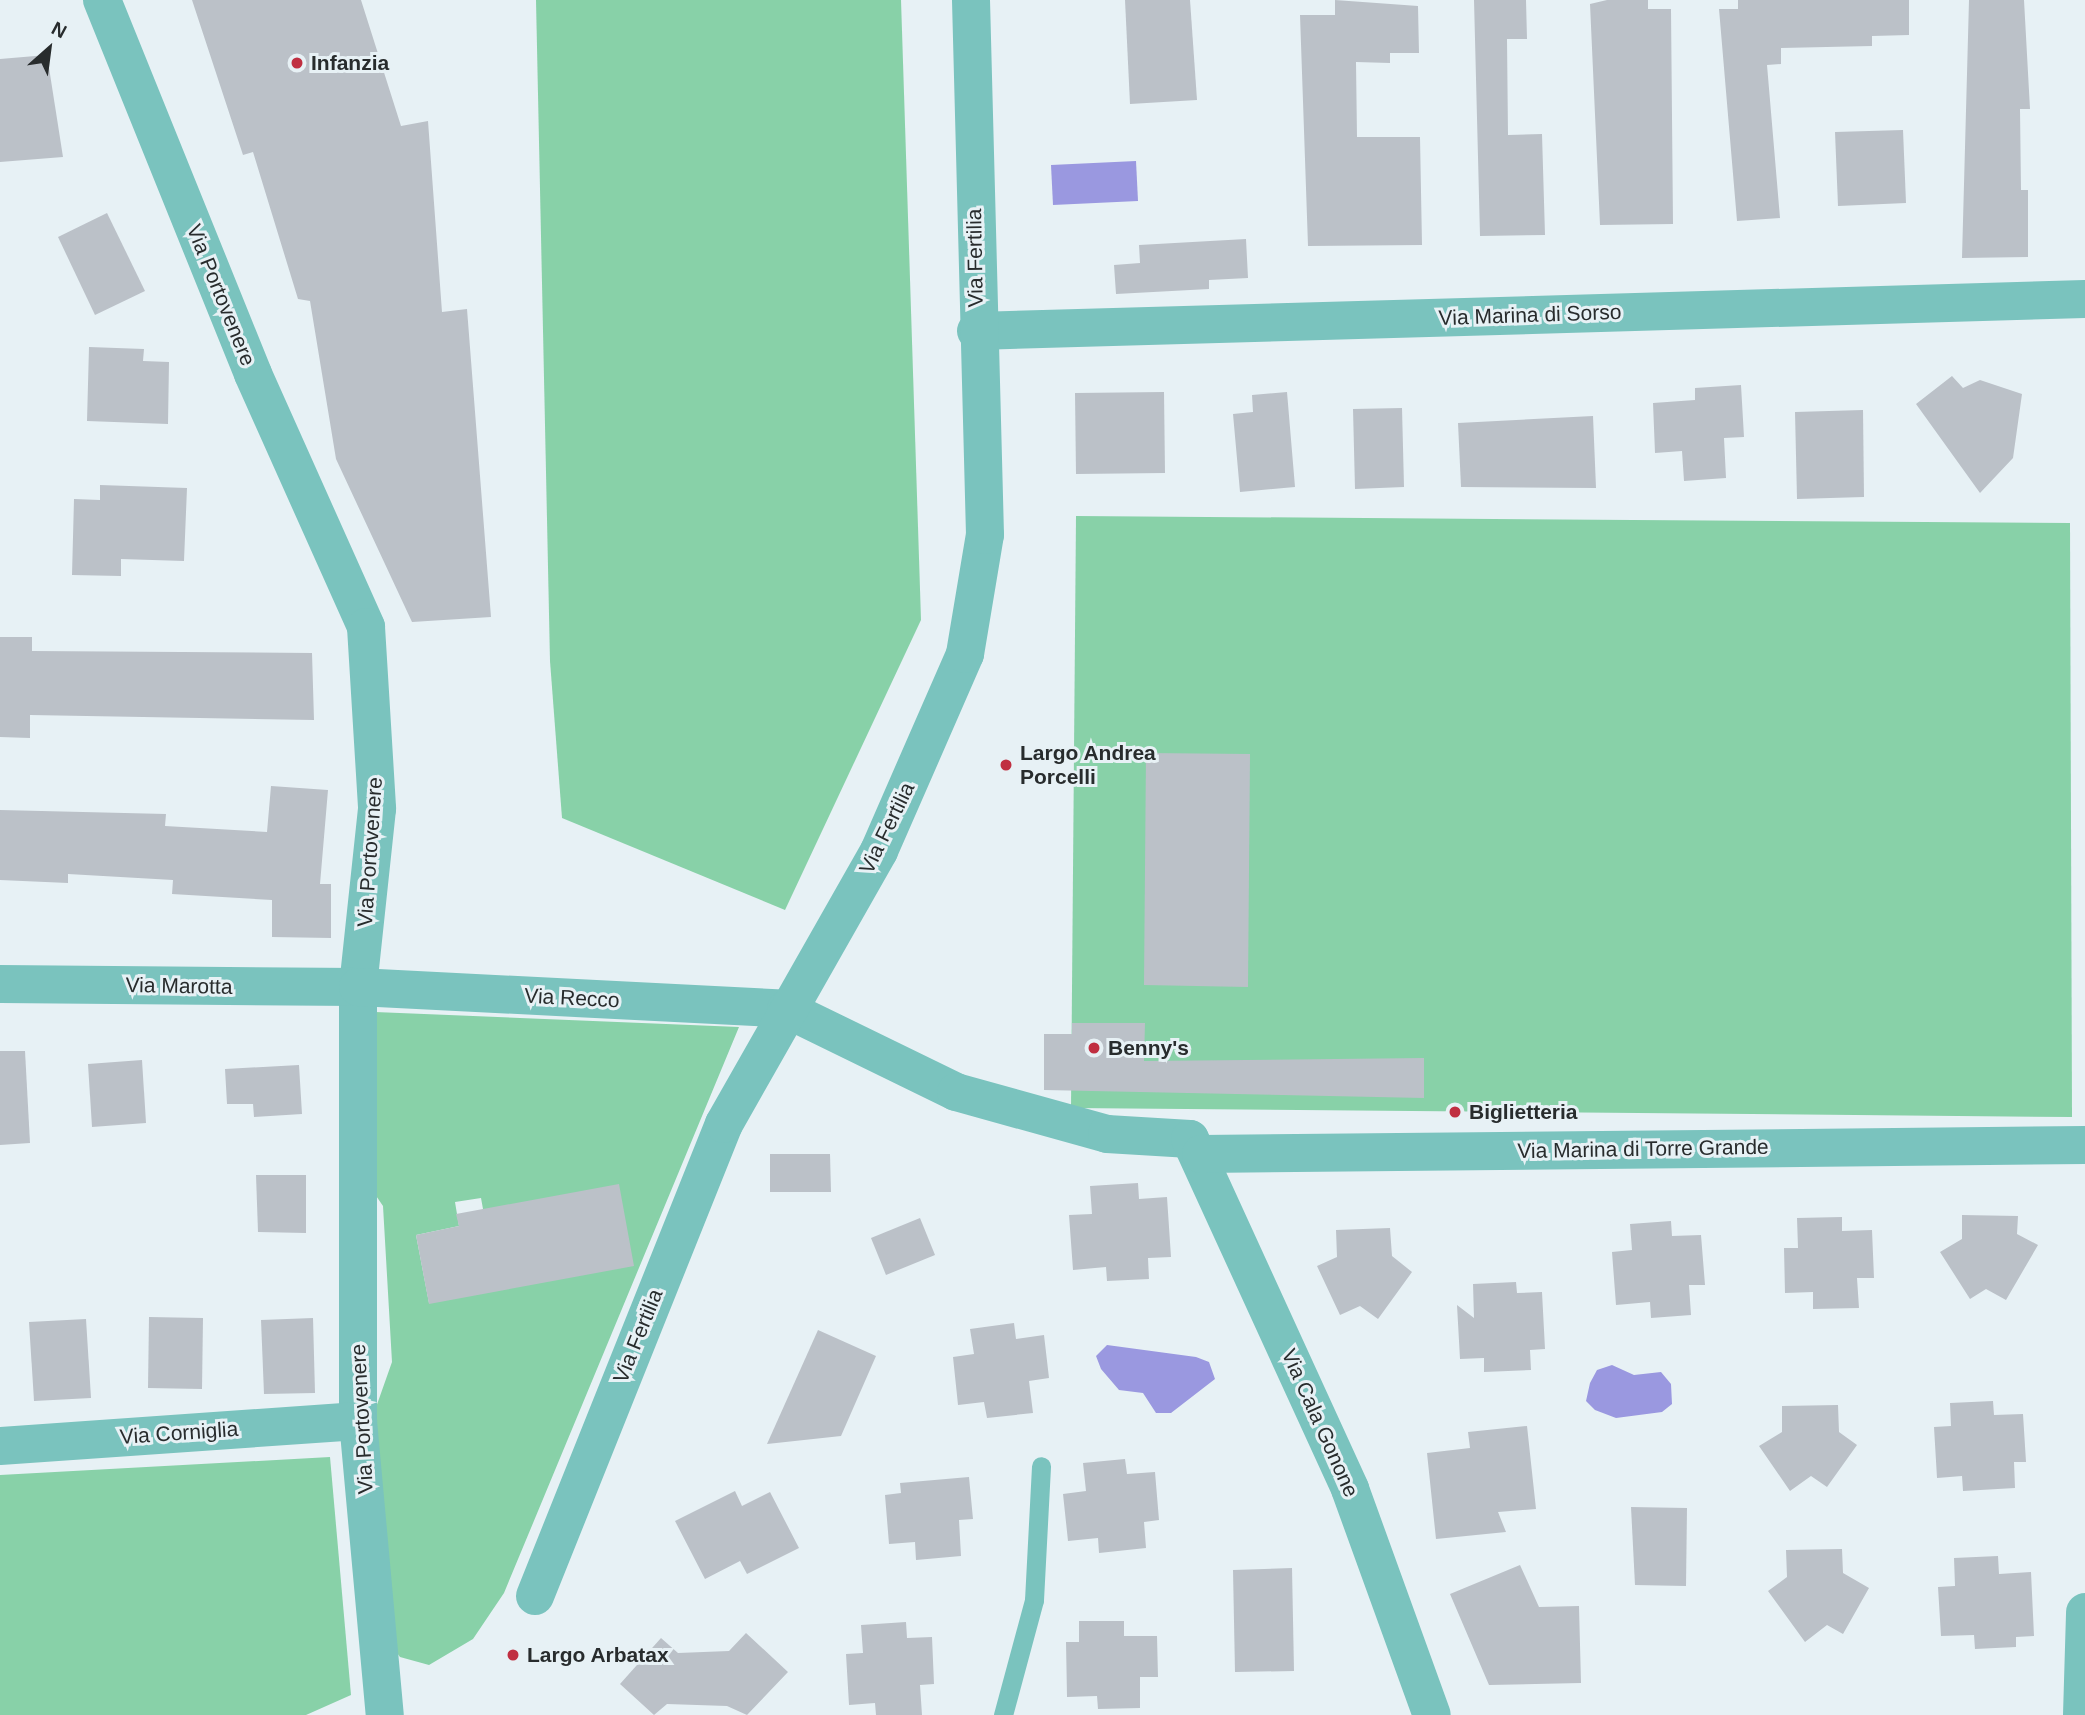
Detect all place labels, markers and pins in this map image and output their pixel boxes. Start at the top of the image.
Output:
place label: Infanzia [311,50,389,76]
marker: Infanzia [289,55,305,71]
place label: Largo Andrea Porcelli [1020,740,1157,790]
marker: Largo Andrea Porcelli [998,757,1014,773]
place label: Benny's [1108,1035,1189,1061]
marker: Benny's [1086,1040,1102,1056]
place label: Biglietteria [1469,1099,1578,1125]
marker: Biglietteria [1447,1104,1463,1120]
place label: Largo Arbatax [527,1642,669,1668]
marker: Largo Arbatax [505,1647,521,1663]

